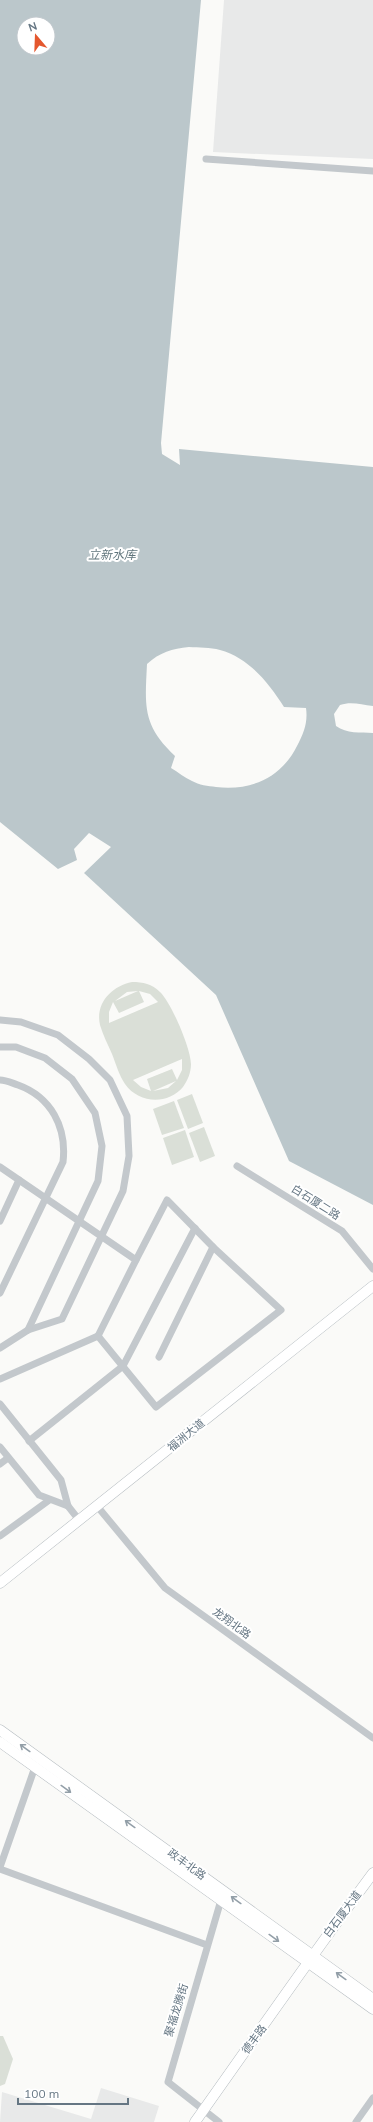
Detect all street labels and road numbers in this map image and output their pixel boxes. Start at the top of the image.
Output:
street label: 白石厦二路 [289,1181,343,1223]
street label: 福洲大道 [164,1416,208,1454]
street label: 龙翔北路 [210,1604,254,1642]
street label: 政丰北路 [165,1845,209,1883]
street label: 白石厦大道 [320,1888,364,1940]
street label: 聚福龙腾街 [161,1982,191,2038]
street label: 德丰路 [239,2022,269,2056]

